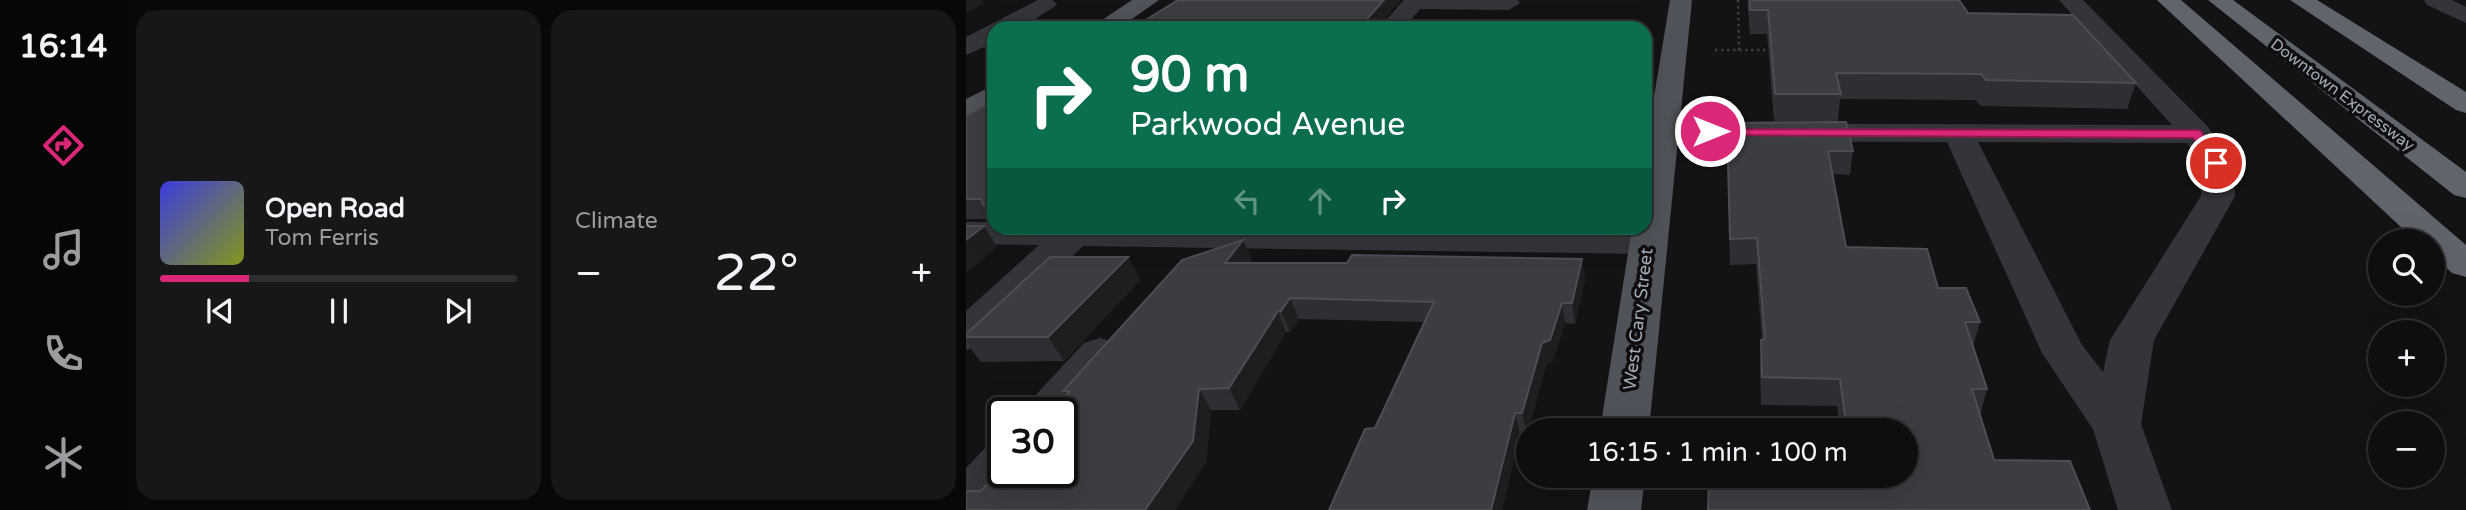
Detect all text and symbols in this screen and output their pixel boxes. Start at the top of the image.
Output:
text: 16:14 [19,28,107,66]
street label: Downtown Expressway [2267,34,2419,156]
text: 90 m [1130,46,1249,105]
icon: right [1015,49,1106,140]
position arrow [1673,94,1747,168]
text: Parkwood Avenue [1130,106,1405,144]
icon: directions [39,121,88,170]
pin [2186,133,2246,193]
icon: arrive [2197,144,2235,182]
icon: left [1228,182,1266,220]
icon: ahead [1301,182,1339,220]
icon: right [1374,182,1412,220]
text: Open Road [265,193,405,224]
text: Climate [575,207,658,235]
text: Tom Ferris [265,224,379,252]
icon: music [39,225,88,274]
map controls [2368,229,2445,488]
button: search [2368,229,2445,306]
text: 22° [714,242,799,305]
street label: West Cary Street [1618,247,1658,391]
text: − [575,251,602,297]
text: + [911,251,932,297]
icon: previous [201,292,239,330]
icon: pause [320,292,358,330]
icon: next [439,292,477,330]
button: + [2368,320,2445,397]
icon: phone [39,329,88,378]
speed limit sign: 30 [987,397,1078,488]
button: − [2368,411,2445,488]
icon: climate [39,433,88,482]
text: 16:15 · 1 min · 100 m [1586,437,1848,468]

